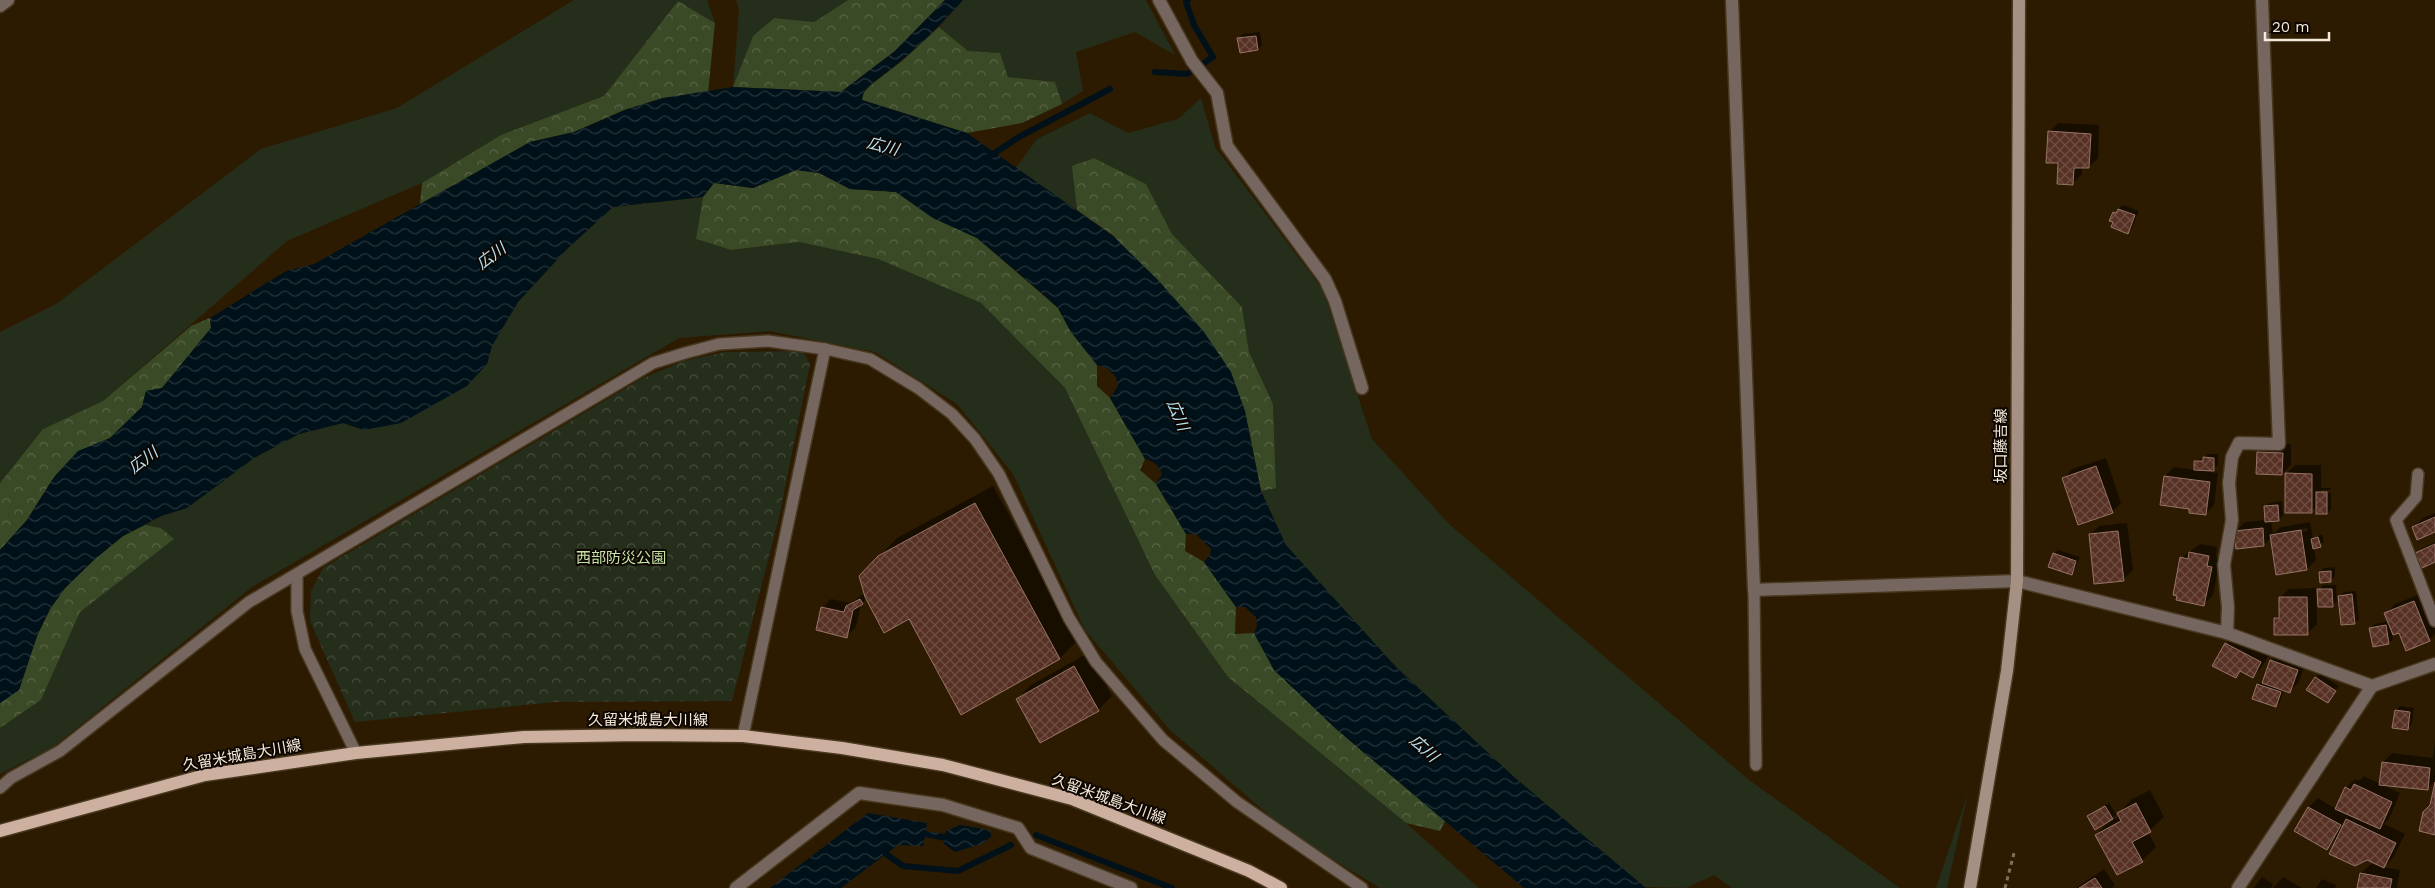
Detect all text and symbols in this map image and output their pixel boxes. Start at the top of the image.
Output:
scale bar [2265,10,2329,42]
text: 20 m [2272,18,2310,36]
water label: 広川 [865,133,903,160]
water label: 広川 [472,238,511,273]
water label: 広川 [1163,397,1194,435]
street label: 坂口藤吉線 [1992,408,2010,484]
water label: 広川 [124,442,163,477]
park label: 西部防災公園 [576,549,666,567]
street label: 久留米城島大川線 [588,711,708,729]
water label: 広川 [1406,730,1444,767]
street label: 久留米城島大川線 [181,736,303,774]
street label: 久留米城島大川線 [1050,770,1168,828]

